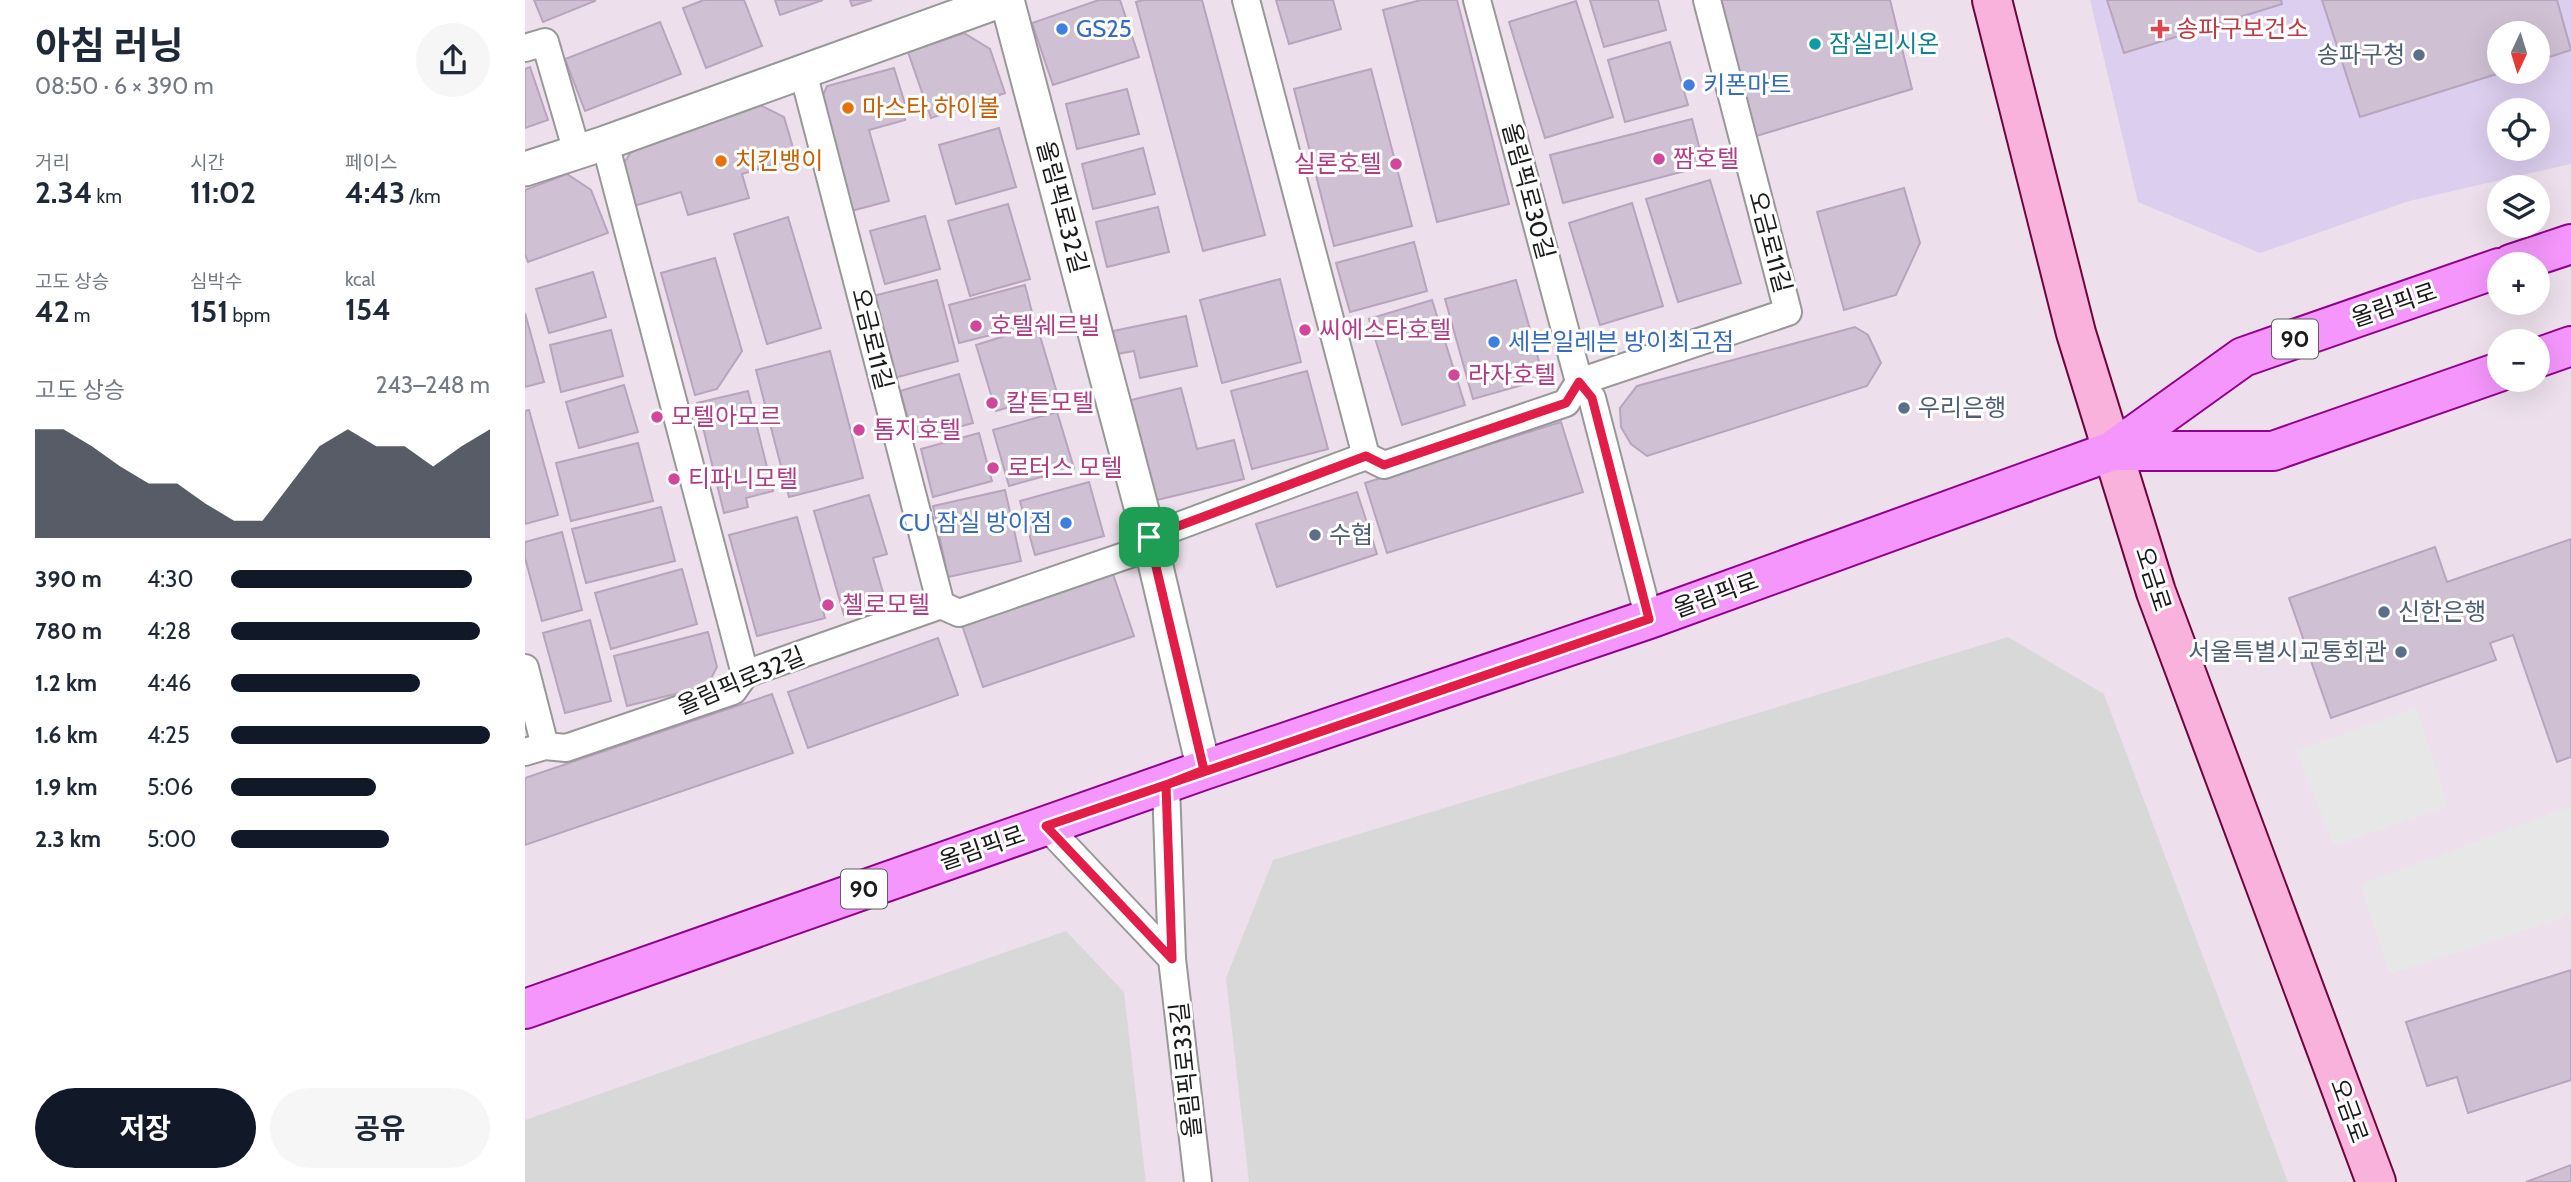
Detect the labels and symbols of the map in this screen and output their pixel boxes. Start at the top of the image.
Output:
place label: GS25 [1076,14,1132,43]
place label: 송파구보건소 [2176,14,2308,43]
marker: 송파구보건소 [2150,19,2170,39]
marker: GS25 [1054,21,1070,37]
north arrow [2487,21,2550,84]
place label: 잠실리시온 [1829,29,1939,58]
marker: 잠실리시온 [1807,36,1823,52]
place label: 송파구청 [2317,40,2405,69]
marker: 송파구청 [2411,47,2427,63]
place label: 키폰마트 [1703,70,1791,99]
marker: 키폰마트 [1681,77,1697,93]
place label: 마스타 하이볼 [862,93,1000,122]
marker: 마스타 하이볼 [840,100,856,116]
street label: 올림픽로30길 [1496,119,1561,262]
street label: 올림픽로32길 [1031,137,1094,276]
place label: 짬호텔 [1673,144,1739,173]
place label: 치킨뱅이 [735,146,823,175]
place label: 실론호텔 [1294,149,1382,178]
marker: 짬호텔 [1651,151,1667,167]
marker: 치킨뱅이 [713,153,729,169]
marker: 실론호텔 [1388,156,1404,172]
street label: 오금로11길 [1743,188,1798,296]
street label: 올림픽로 [2347,276,2440,333]
street label: 오금로11길 [846,285,899,393]
place label: 호텔쉐르빌 [990,311,1100,340]
place label: 씨에스타호텔 [1319,315,1451,344]
marker: 호텔쉐르빌 [968,318,984,334]
road number: 90 [2272,320,2318,358]
marker: 씨에스타호텔 [1297,322,1313,338]
place label: 세븐일레븐 방이최고점 [1508,327,1734,356]
marker: 세븐일레븐 방이최고점 [1486,334,1502,350]
place label: 라자호텔 [1468,360,1556,389]
marker: 라자호텔 [1446,367,1462,383]
place label: 칼튼모텔 [1006,388,1094,417]
place label: 우리은행 [1918,393,2006,422]
marker: 칼튼모텔 [984,395,1000,411]
marker: 우리은행 [1896,400,1912,416]
place label: 모텔아모르 [671,402,781,431]
marker: 모텔아모르 [649,409,665,425]
place label: 톰지호텔 [873,415,961,444]
marker: 톰지호텔 [851,422,867,438]
place label: 로터스 모텔 [1007,453,1123,482]
marker: 로터스 모텔 [985,460,1001,476]
place label: 티파니모텔 [688,464,798,493]
marker: 티파니모텔 [666,471,682,487]
pin [1119,507,1179,567]
place label: CU 잠실 방이점 [899,508,1052,537]
marker: CU 잠실 방이점 [1058,515,1074,531]
place label: 수협 [1329,520,1373,549]
marker: 수협 [1307,527,1323,543]
street label: 오금로 [2129,543,2178,615]
street label: 올림픽로 [1669,566,1762,623]
place label: 첼로모텔 [842,590,930,619]
marker: 첼로모텔 [820,597,836,613]
place label: 신한은행 [2398,597,2486,626]
marker: 신한은행 [2376,604,2392,620]
place label: 서울특별시교통회관 [2188,637,2387,666]
street label: 올림픽로32길 [673,641,809,720]
marker: 서울특별시교통회관 [2393,644,2409,660]
street label: 올림픽로 [935,819,1028,876]
road number: 90 [841,870,887,908]
street label: 올림픽로33길 [1164,1001,1207,1139]
street label: 오금로 [2325,1075,2374,1147]

